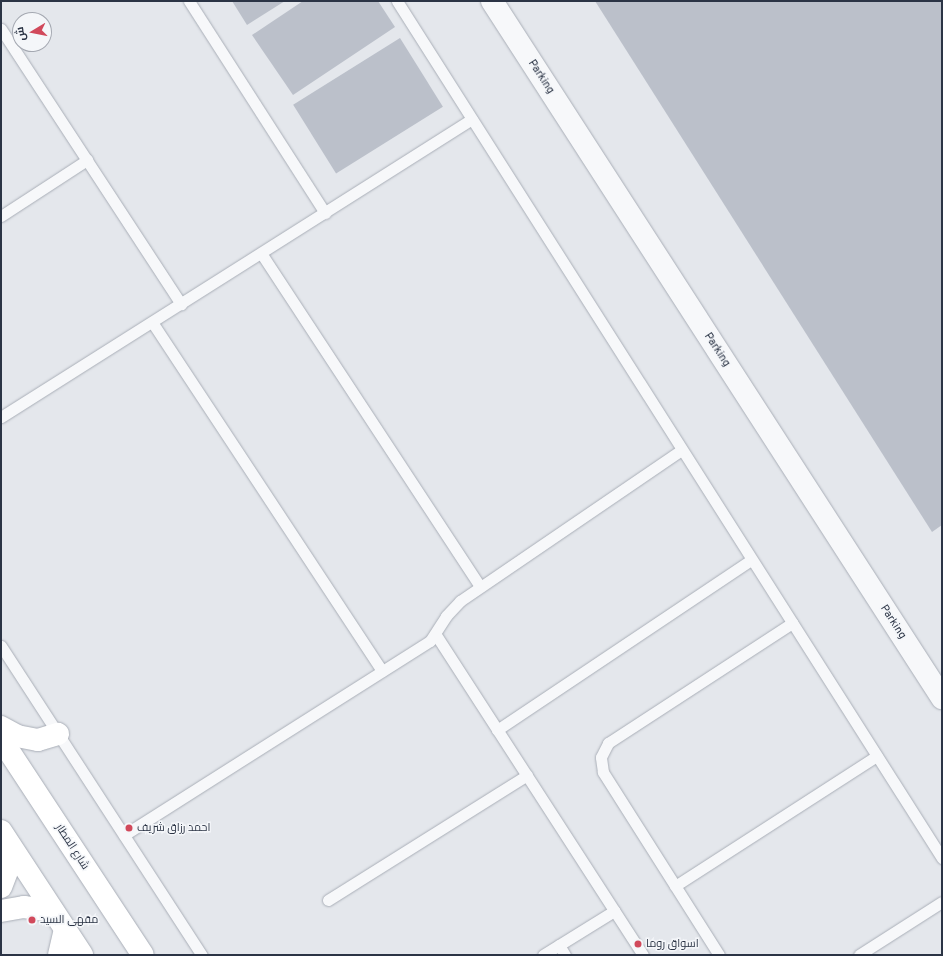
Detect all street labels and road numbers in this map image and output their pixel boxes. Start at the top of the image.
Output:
street label: Parking [525,57,557,97]
street label: Parking [701,330,733,370]
street label: Parking [877,602,909,642]
street label: شارع المطار [52,822,92,872]

